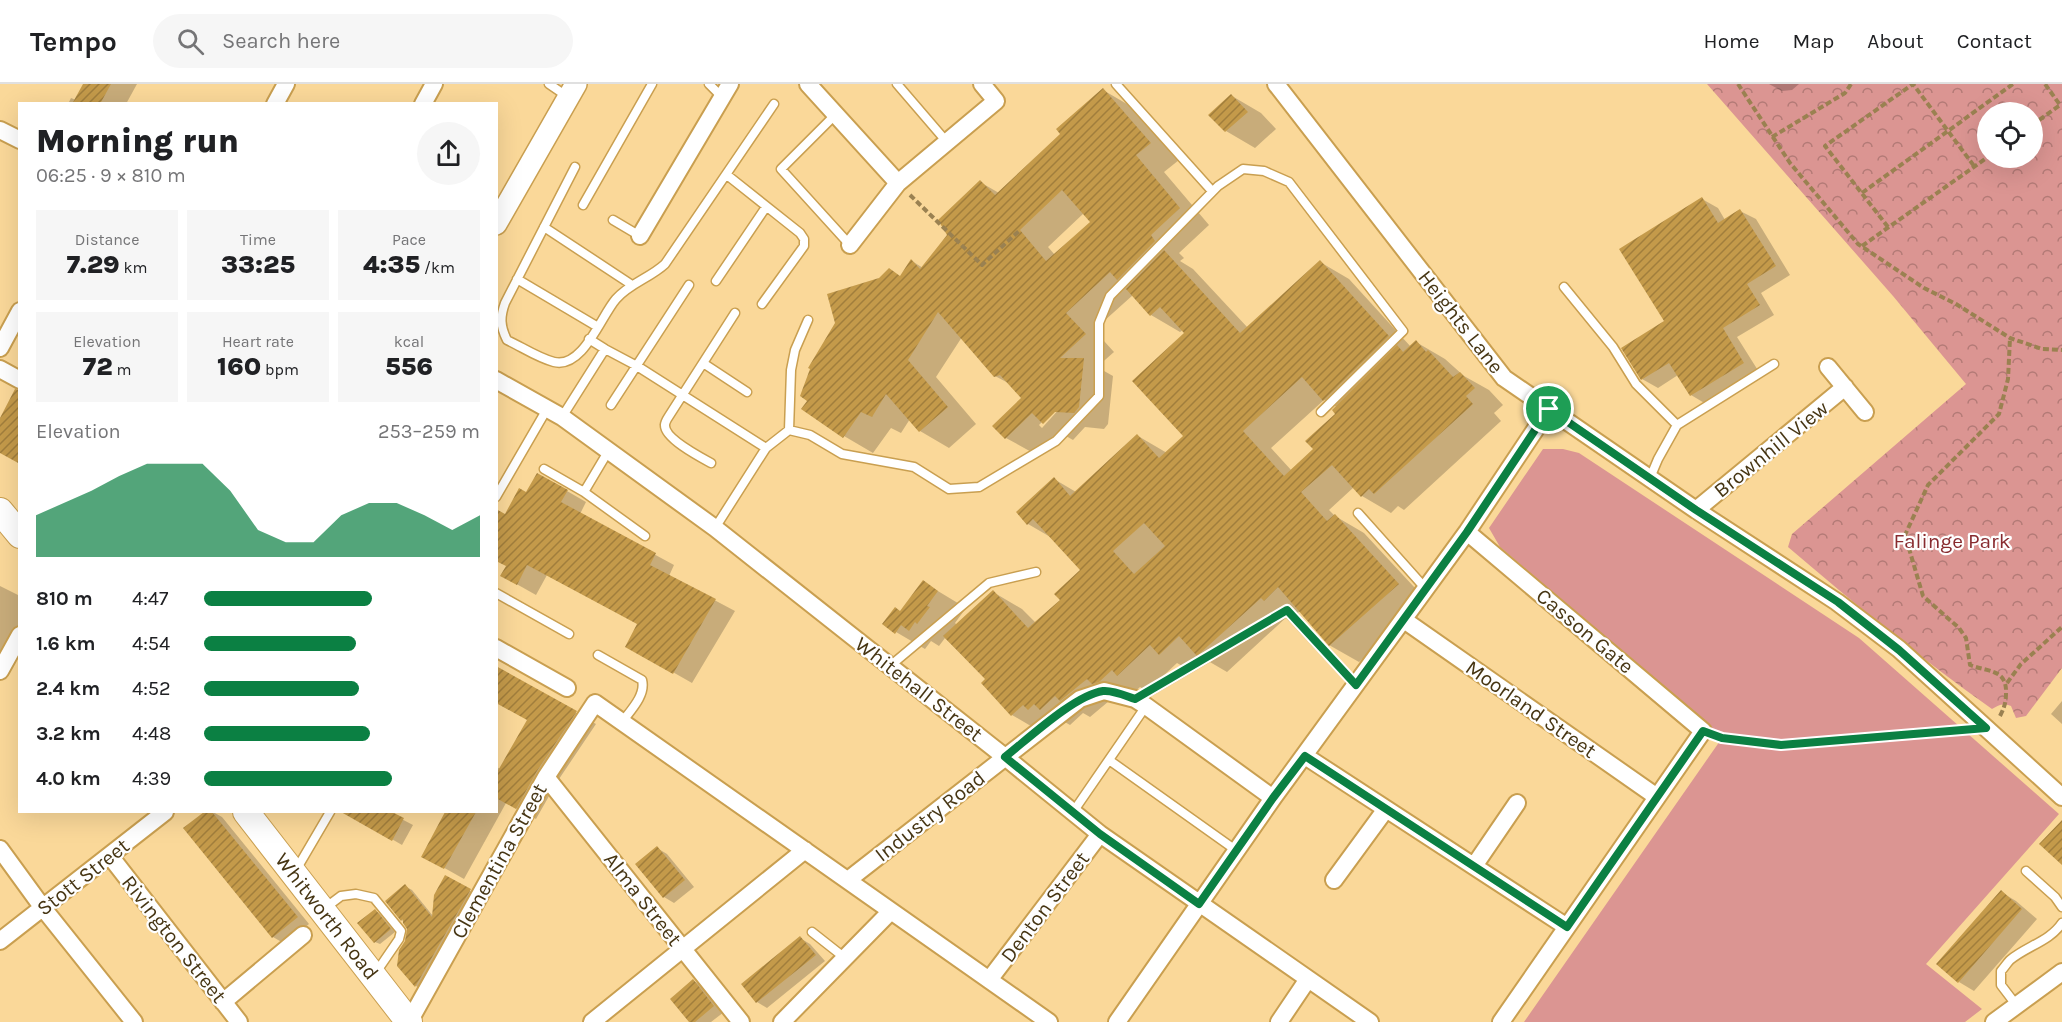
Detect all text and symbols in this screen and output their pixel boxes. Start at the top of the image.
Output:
search box [153,14,573,68]
text: Tempo [30,25,117,58]
icon: search [174,25,207,58]
text: Search here [222,28,340,54]
text: Home [1704,29,1760,53]
text: Map [1793,29,1834,53]
text: About [1867,29,1924,53]
text: Contact [1957,29,2032,53]
map controls [1977,102,2043,168]
button: locate [1977,102,2043,168]
text: Morning run [36,122,239,160]
button: share [417,122,480,185]
text: 06:25 · 9 × 810 m [36,164,186,187]
text: Distance [75,230,139,249]
text: Time [240,230,276,249]
text: Pace [392,230,426,249]
text: 7.29 [66,249,120,280]
text: 33:25 [221,249,295,280]
text: 4:35 [363,249,420,280]
text: km [120,258,148,277]
text: /km [420,258,455,277]
street label: Heights Lane [1413,266,1509,378]
text: Elevation [73,332,141,351]
text: Heart rate [222,332,294,351]
text: kcal [394,332,424,351]
text: 72 [83,351,113,382]
text: 160 [217,351,261,382]
text: 556 [385,351,433,382]
text: m [113,360,131,379]
text: bpm [261,360,299,379]
pin [1523,383,1574,434]
icon: arrive [1532,392,1565,425]
street label: Brownhill View [1709,396,1833,502]
text: Elevation [36,420,121,443]
text: 253–259 m [378,420,480,443]
park label: Falinge Park [1893,529,2011,553]
street label: Casson Gate [1532,583,1638,679]
text: 810 m [36,587,93,610]
text: 4:47 [132,587,168,610]
text: 1.6 km [36,632,95,655]
text: 4:54 [132,632,170,655]
street label: Whitehall Street [851,632,988,746]
street label: Moorland Street [1461,655,1601,763]
text: 2.4 km [36,677,100,700]
text: 4:52 [132,677,171,700]
text: 3.2 km [36,722,101,745]
text: 4:48 [132,722,171,745]
street label: Industry Road [870,765,990,867]
text: 4.0 km [36,767,101,790]
text: 4:39 [132,767,171,790]
street label: Clementina Street [446,779,552,943]
street label: Stott Street [32,833,134,920]
street label: Denton Street [996,847,1094,967]
street label: Whitworth Road [270,848,384,984]
street label: Alma Street [599,848,687,951]
street label: Rivington Street [117,870,231,1008]

